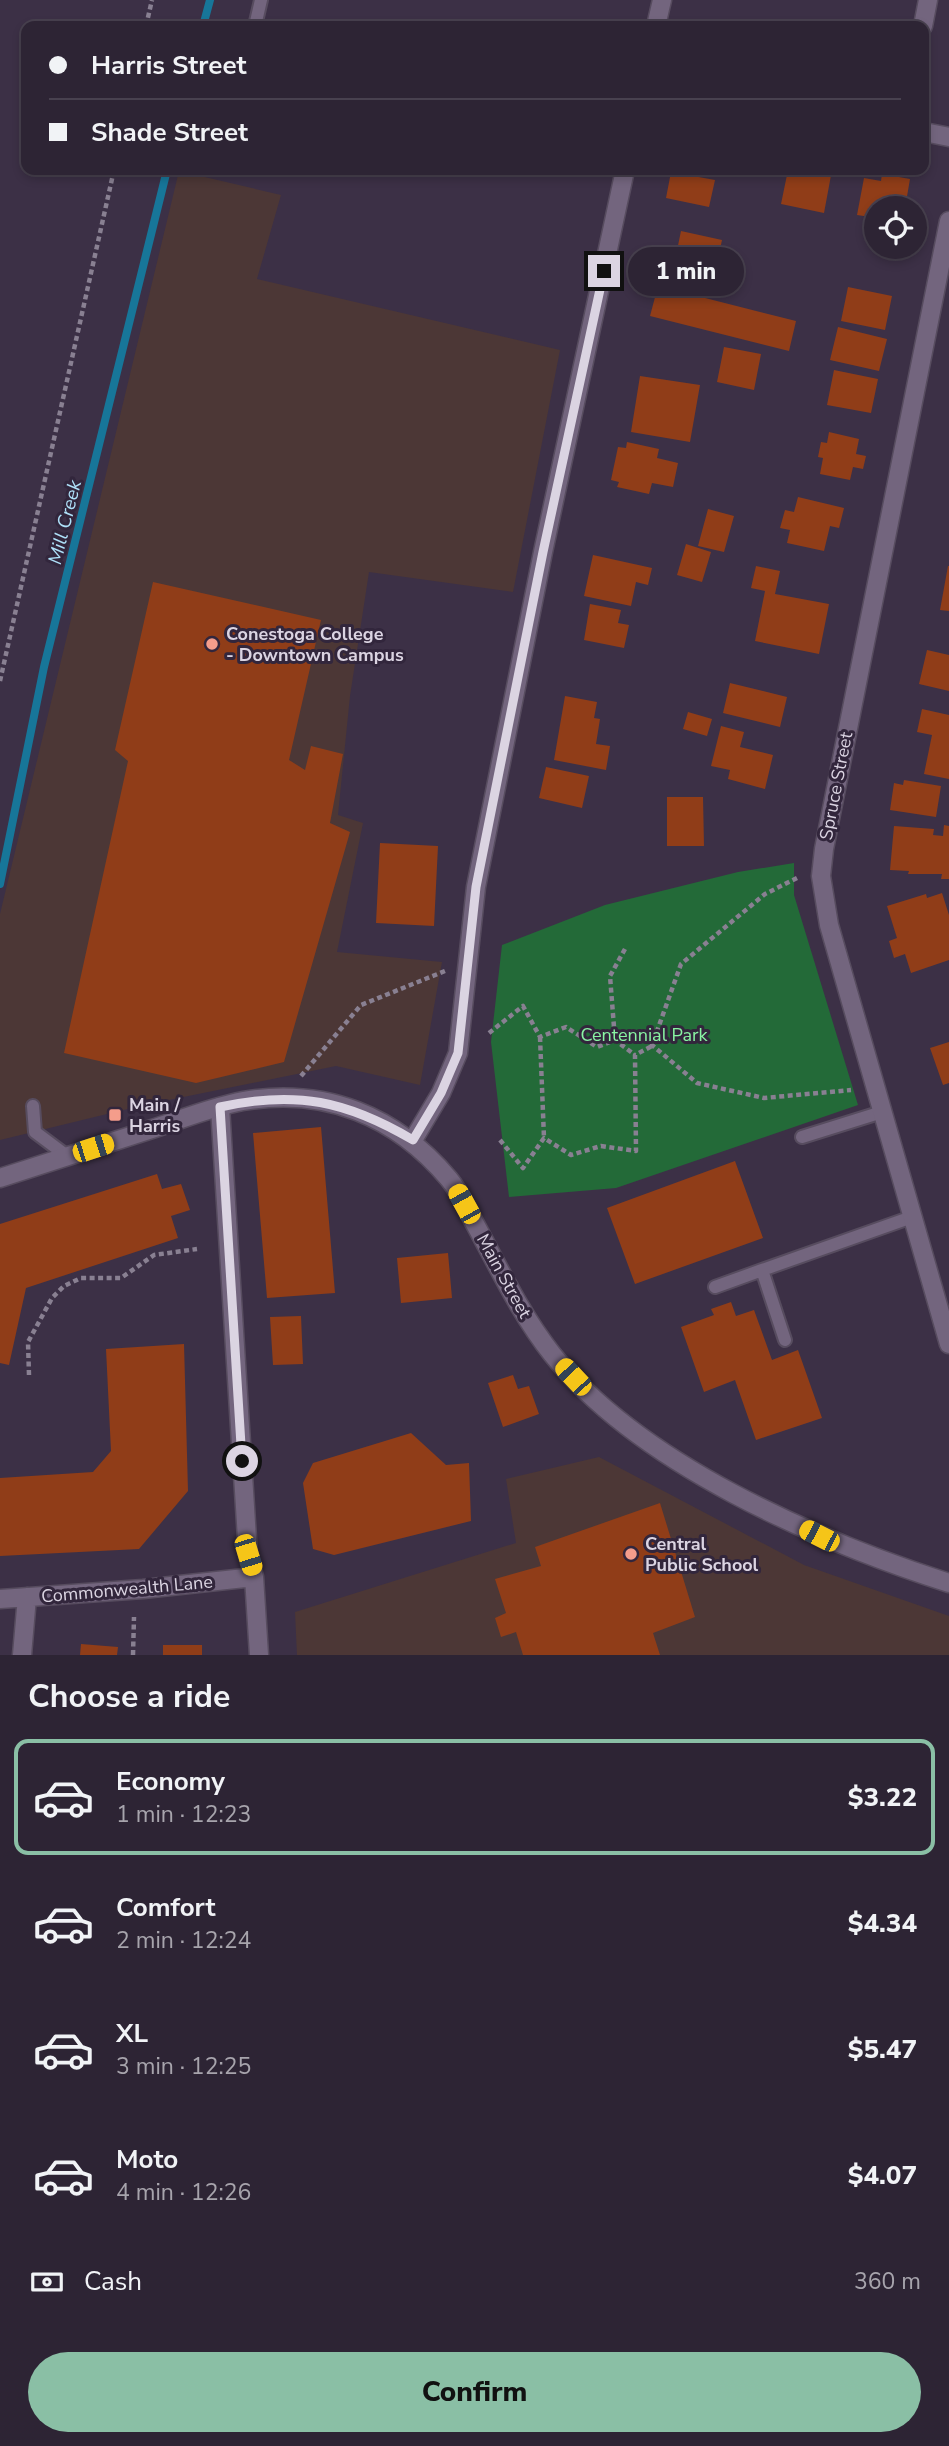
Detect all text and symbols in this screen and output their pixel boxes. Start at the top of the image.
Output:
text: Harris Street [91,48,246,83]
text: Shade Street [91,115,248,150]
map controls [864,196,927,259]
button: locate [864,196,927,259]
callout: 1 min [628,246,744,296]
route end [588,255,620,287]
text: 1 min [656,256,716,287]
water label: Mill Creek [42,477,88,567]
place label: Conestoga College - Downtown Campus [226,622,404,667]
marker: Conestoga College - Downtown Campus [204,636,220,652]
street label: Spruce Street [814,729,858,842]
park label: Centennial Park [580,1023,709,1047]
place label: Main / Harris [129,1093,180,1138]
marker: Main / Harris [107,1107,123,1123]
car [70,1132,117,1164]
car [445,1181,484,1227]
street label: Main Street [471,1229,537,1323]
car [551,1354,596,1400]
route start [226,1445,258,1477]
car [796,1517,843,1555]
car [232,1532,265,1578]
place label: Central Public School [645,1532,759,1577]
marker: Central Public School [623,1546,639,1562]
street label: Commonwealth Lane [40,1570,214,1608]
text: Choose a ride [28,1675,230,1718]
text: Economy [116,1764,225,1799]
icon: car [32,1766,95,1829]
text: $3.22 [848,1780,917,1815]
text: 1 min · 12:23 [116,1799,251,1830]
text: Comfort [116,1890,216,1925]
icon: car [32,1892,95,1955]
text: $4.34 [848,1906,917,1941]
text: 2 min · 12:24 [116,1925,251,1956]
text: XL [116,2016,148,2051]
icon: car [32,2018,95,2081]
text: $5.47 [848,2032,917,2067]
text: 3 min · 12:25 [116,2051,251,2082]
text: Moto [116,2142,178,2177]
icon: car [32,2144,95,2207]
text: $4.07 [848,2158,917,2193]
text: 4 min · 12:26 [116,2177,251,2208]
icon: cash [28,2263,66,2301]
text: Cash [84,2264,142,2299]
text: 360 m [854,2266,921,2297]
button: Confirm [28,2352,921,2432]

